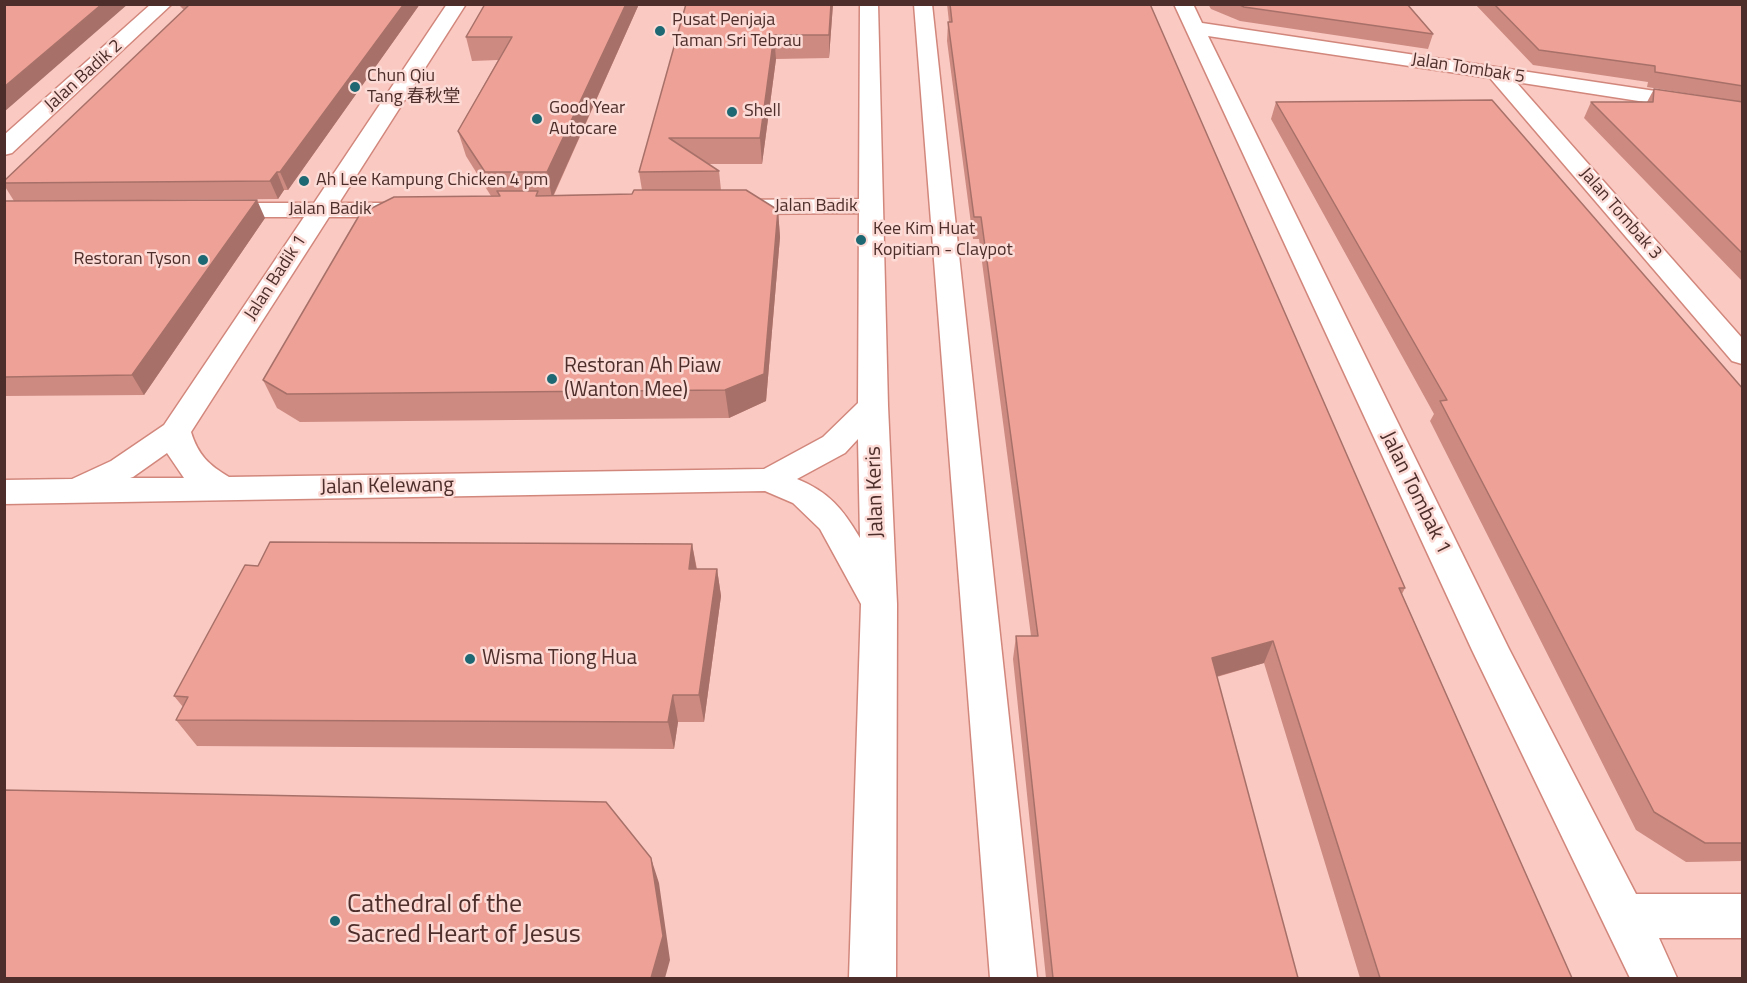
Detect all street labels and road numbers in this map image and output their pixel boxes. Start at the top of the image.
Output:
street label: Jalan Badik 2 [41,35,127,117]
street label: Jalan Tombak 5 [1410,49,1526,89]
street label: Jalan Tombak 3 [1574,164,1666,264]
street label: Jalan Badik [774,196,858,218]
street label: Jalan Badik [288,199,372,221]
street label: Jalan Badik 1 [240,231,312,325]
street label: Jalan Tombak 1 [1374,427,1456,559]
street label: Jalan Keris [862,446,890,538]
street label: Jalan Kelewang [320,473,454,501]

